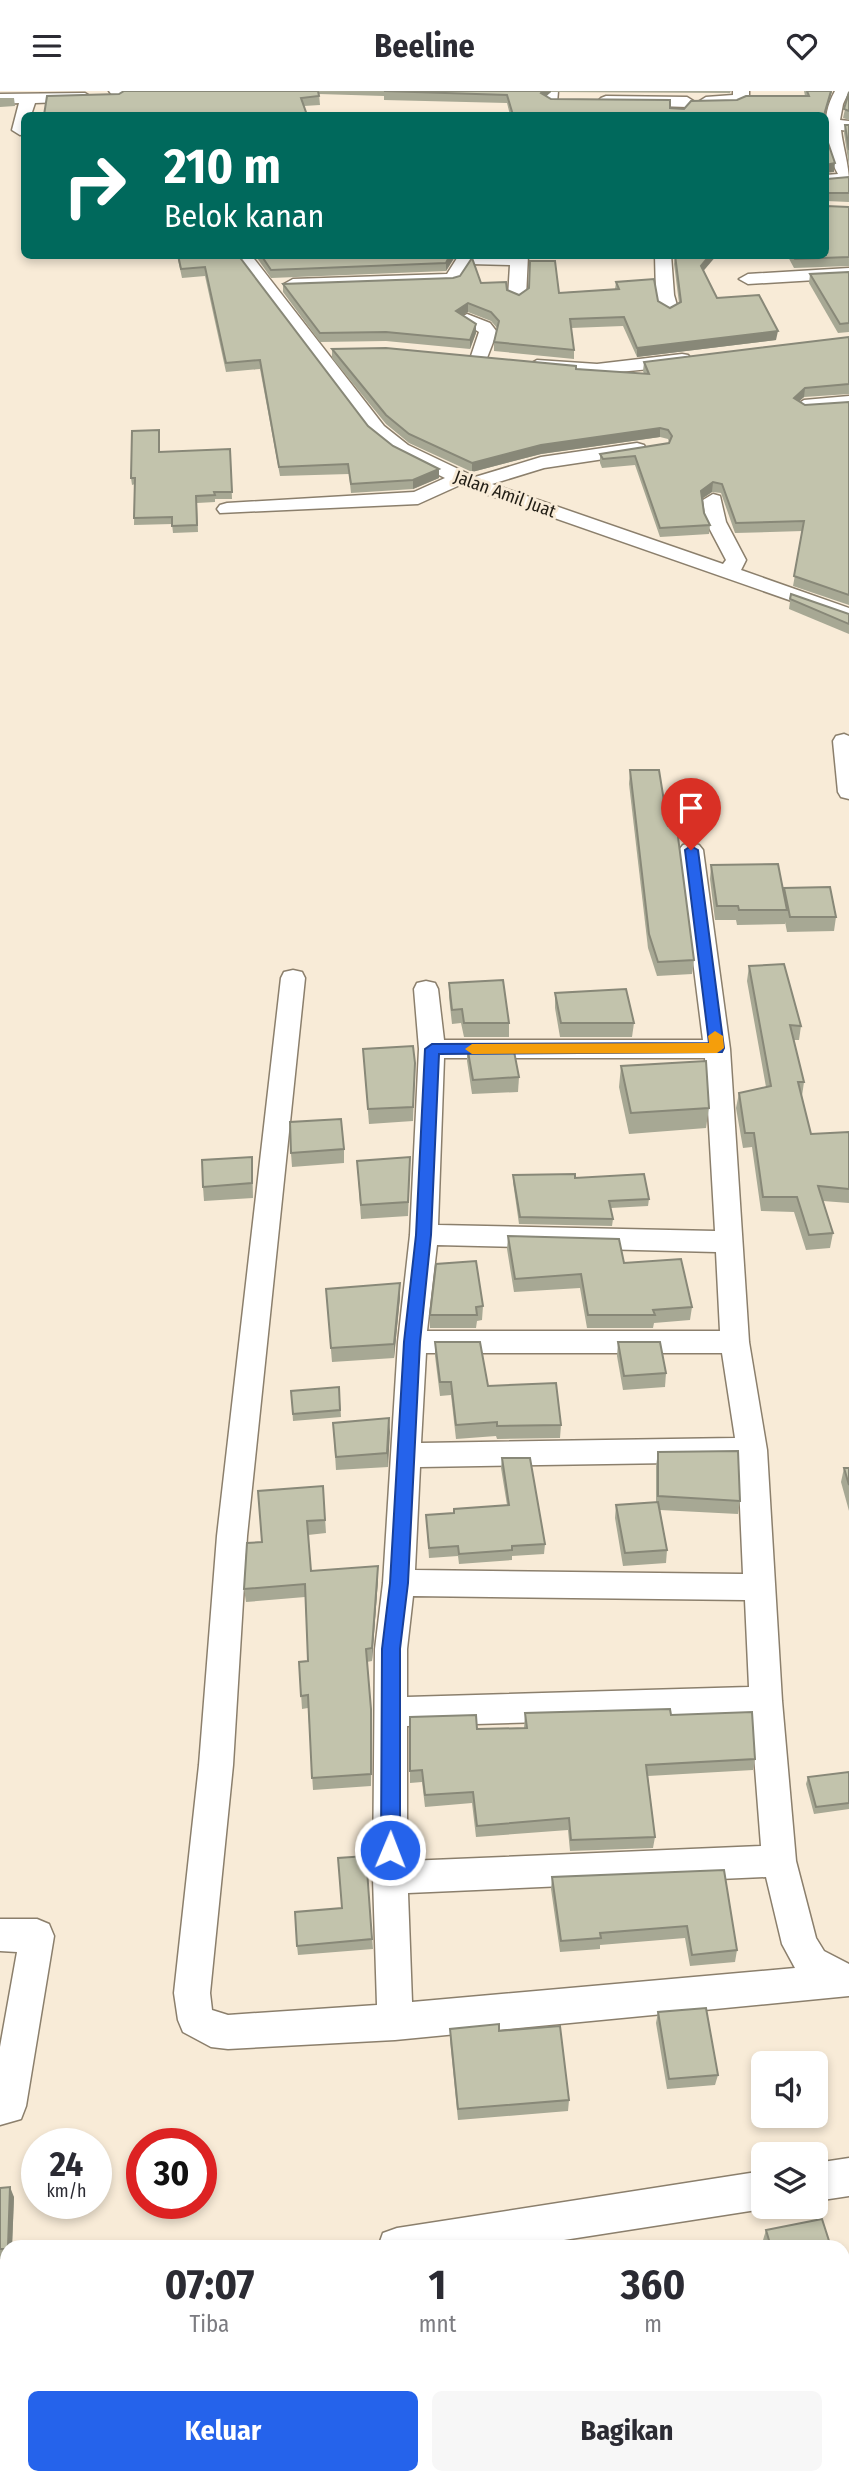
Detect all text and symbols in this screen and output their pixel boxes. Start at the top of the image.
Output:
icon: menu [28,27,66,65]
text: Beeline [374,27,475,65]
icon: heart [783,27,821,65]
text: 210 m [164,137,281,196]
icon: right [49,140,140,231]
text: Belok kanan [164,197,324,235]
street label: Jalan Amil Juat [451,465,559,523]
pin [661,778,721,850]
icon: arrive [672,789,710,827]
position arrow [353,1813,427,1887]
map controls [751,2051,828,2219]
button: sound [751,2051,828,2128]
speed limit sign: 30 [126,2128,217,2219]
button: layers [751,2142,828,2219]
text: 24 [50,2143,83,2185]
text: km/h [46,2180,87,2202]
text: 07:07 [165,2260,254,2310]
text: 1 [429,2260,446,2310]
text: 360 [621,2260,685,2310]
text: Tiba [190,2310,229,2338]
text: mnt [419,2310,456,2338]
text: m [644,2310,662,2338]
button: Keluar [28,2391,418,2471]
button: Bagikan [432,2391,822,2471]

